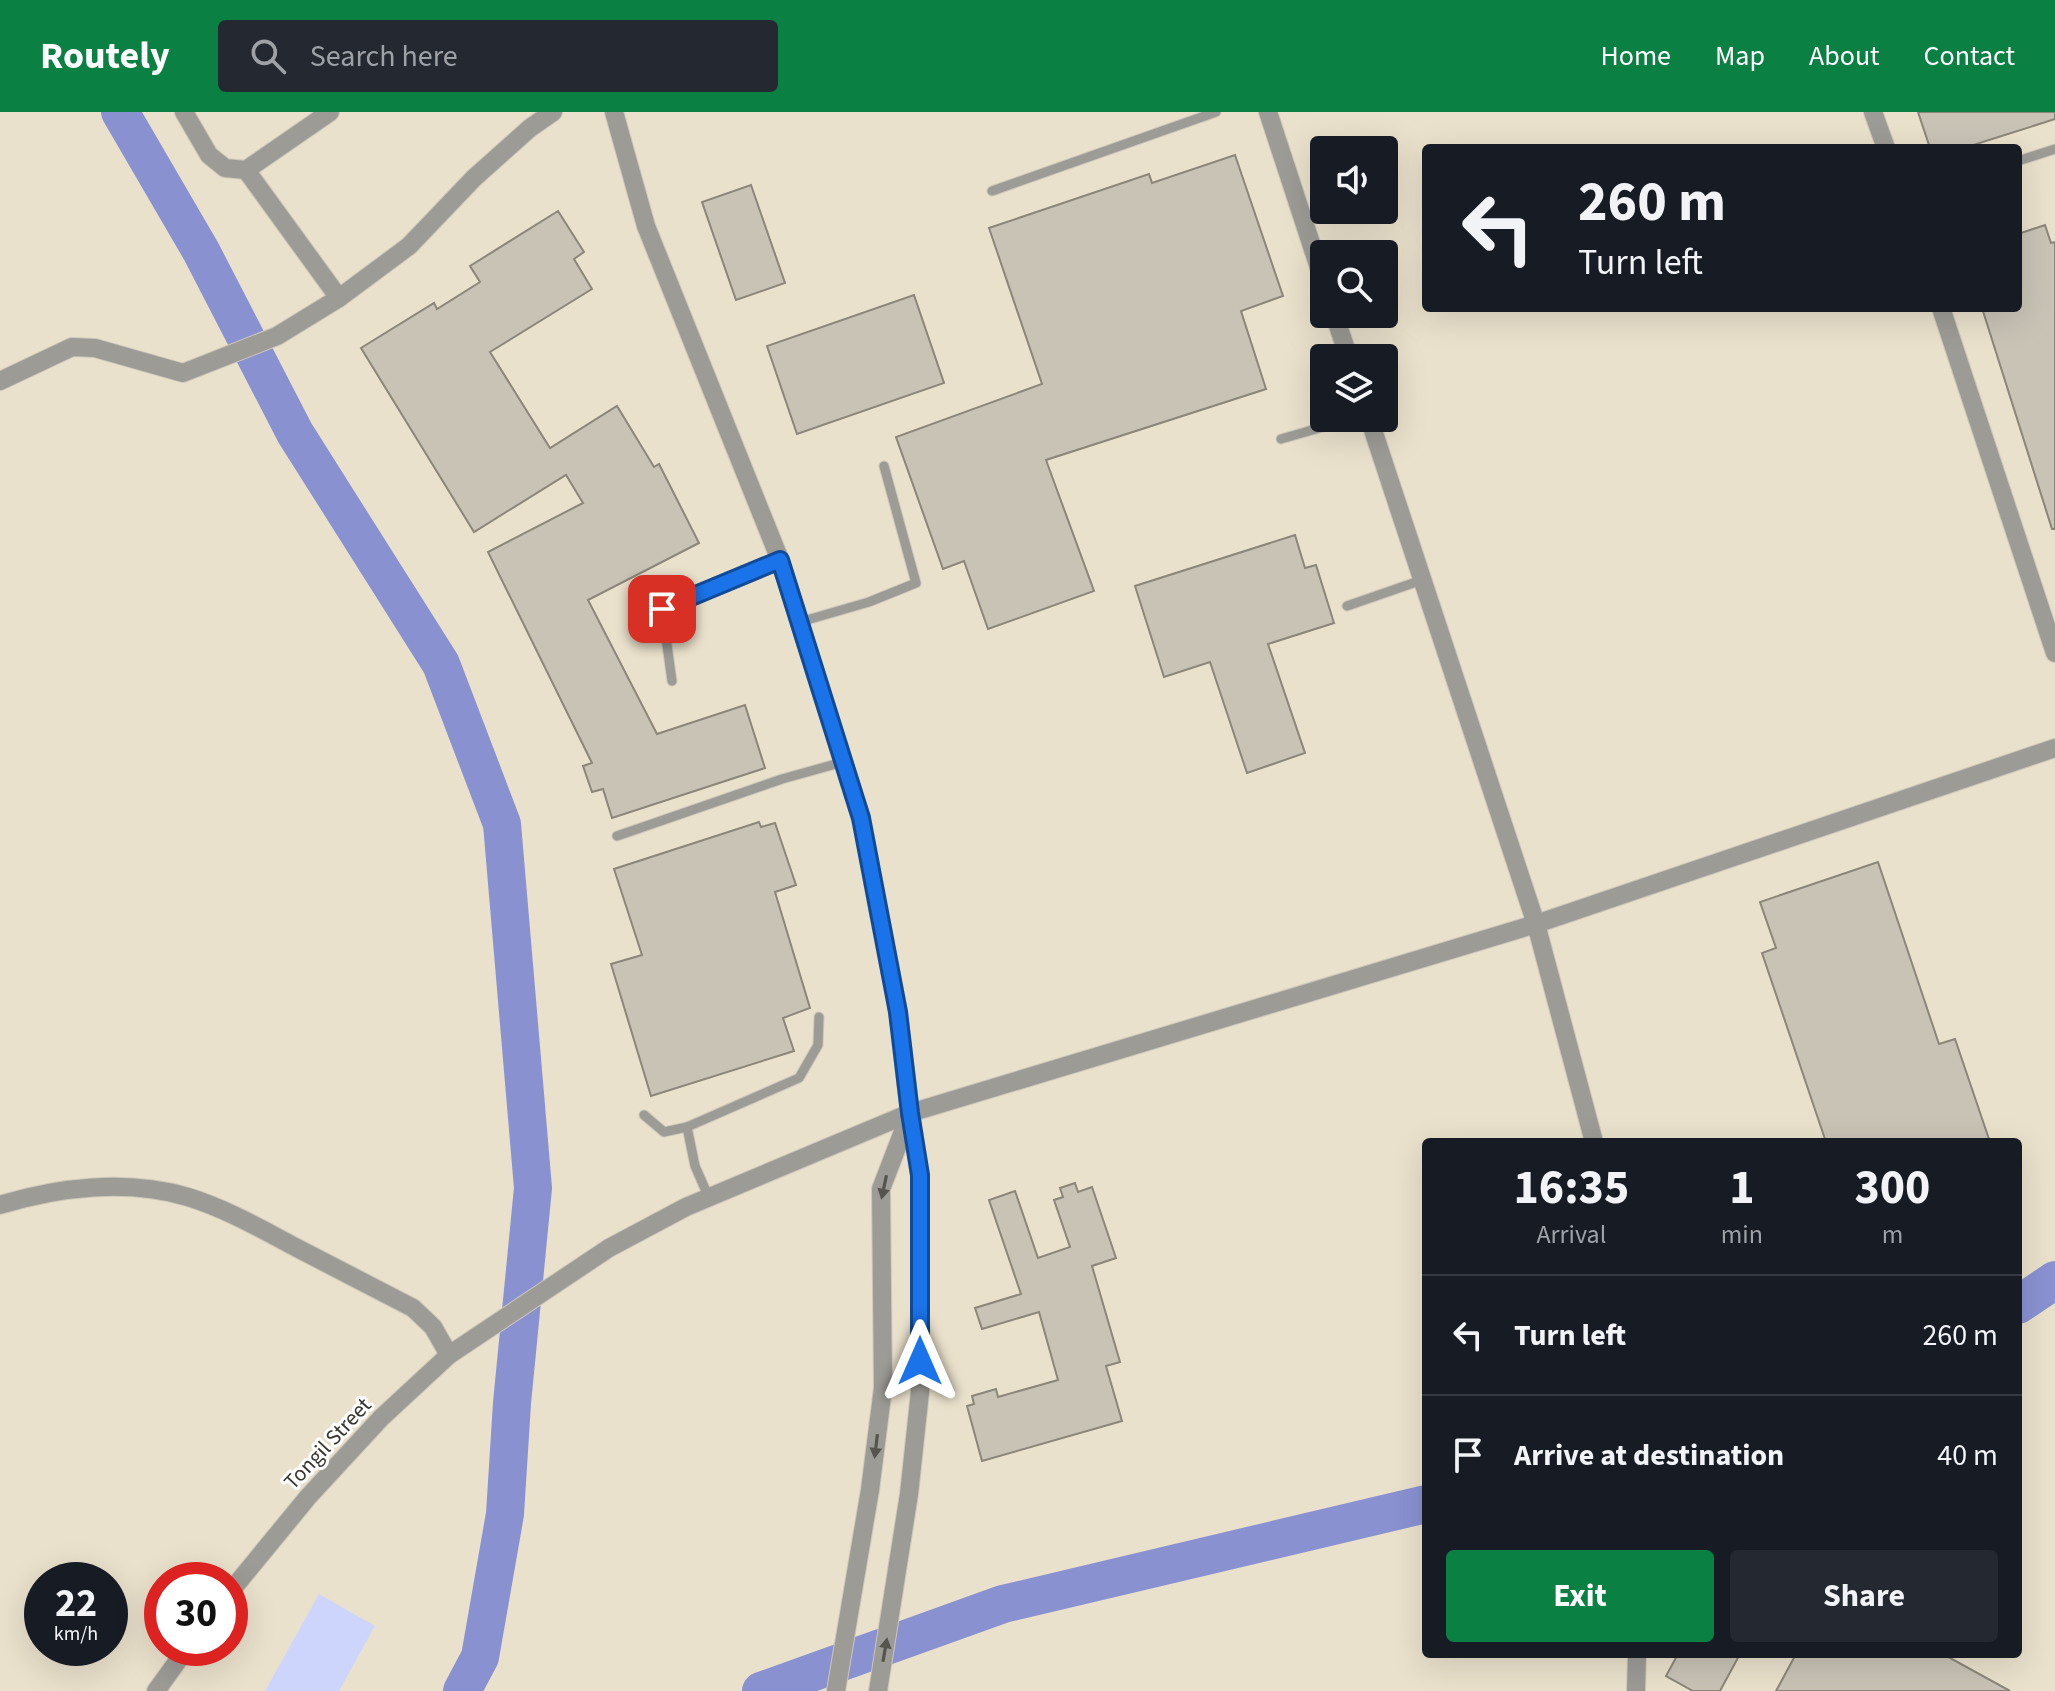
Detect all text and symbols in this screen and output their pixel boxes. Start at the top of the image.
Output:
search box [218,20,778,92]
text: Routely [40,29,170,83]
icon: search [246,34,290,78]
text: Search here [310,35,458,78]
text: Home [1600,36,1671,76]
text: Map [1715,36,1765,76]
text: About [1809,36,1880,76]
text: Contact [1924,36,2015,76]
map controls [1310,136,1398,432]
button: sound [1310,136,1398,224]
text: 260 m [1578,163,1726,242]
icon: left [1446,176,1550,280]
text: Turn left [1578,237,1703,288]
button: search [1310,240,1398,328]
button: layers [1310,344,1398,432]
pin [628,575,696,643]
icon: arrive [640,587,684,631]
text: 16:35 [1513,1154,1629,1222]
text: 1 [1729,1154,1755,1222]
text: 300 [1854,1154,1930,1222]
one-way arrow [878,1174,890,1199]
text: Arrival [1536,1216,1606,1253]
text: min [1721,1216,1763,1253]
text: m [1882,1216,1903,1253]
icon: left [1446,1313,1490,1357]
text: Turn left [1514,1314,1626,1357]
text: 260 m [1922,1314,1998,1357]
position arrow [878,1319,962,1403]
street label: Tongil Street [276,1390,379,1497]
icon: arrive [1446,1433,1490,1477]
one-way arrow [869,1434,882,1459]
text: Arrive at destination [1514,1434,1784,1477]
text: 40 m [1937,1434,1998,1477]
button: Exit [1446,1550,1714,1642]
button: Share [1730,1550,1998,1642]
speed limit sign: 30 [144,1562,248,1666]
text: 22 [55,1575,97,1632]
text: km/h [54,1620,98,1648]
one-way arrow [879,1637,891,1662]

